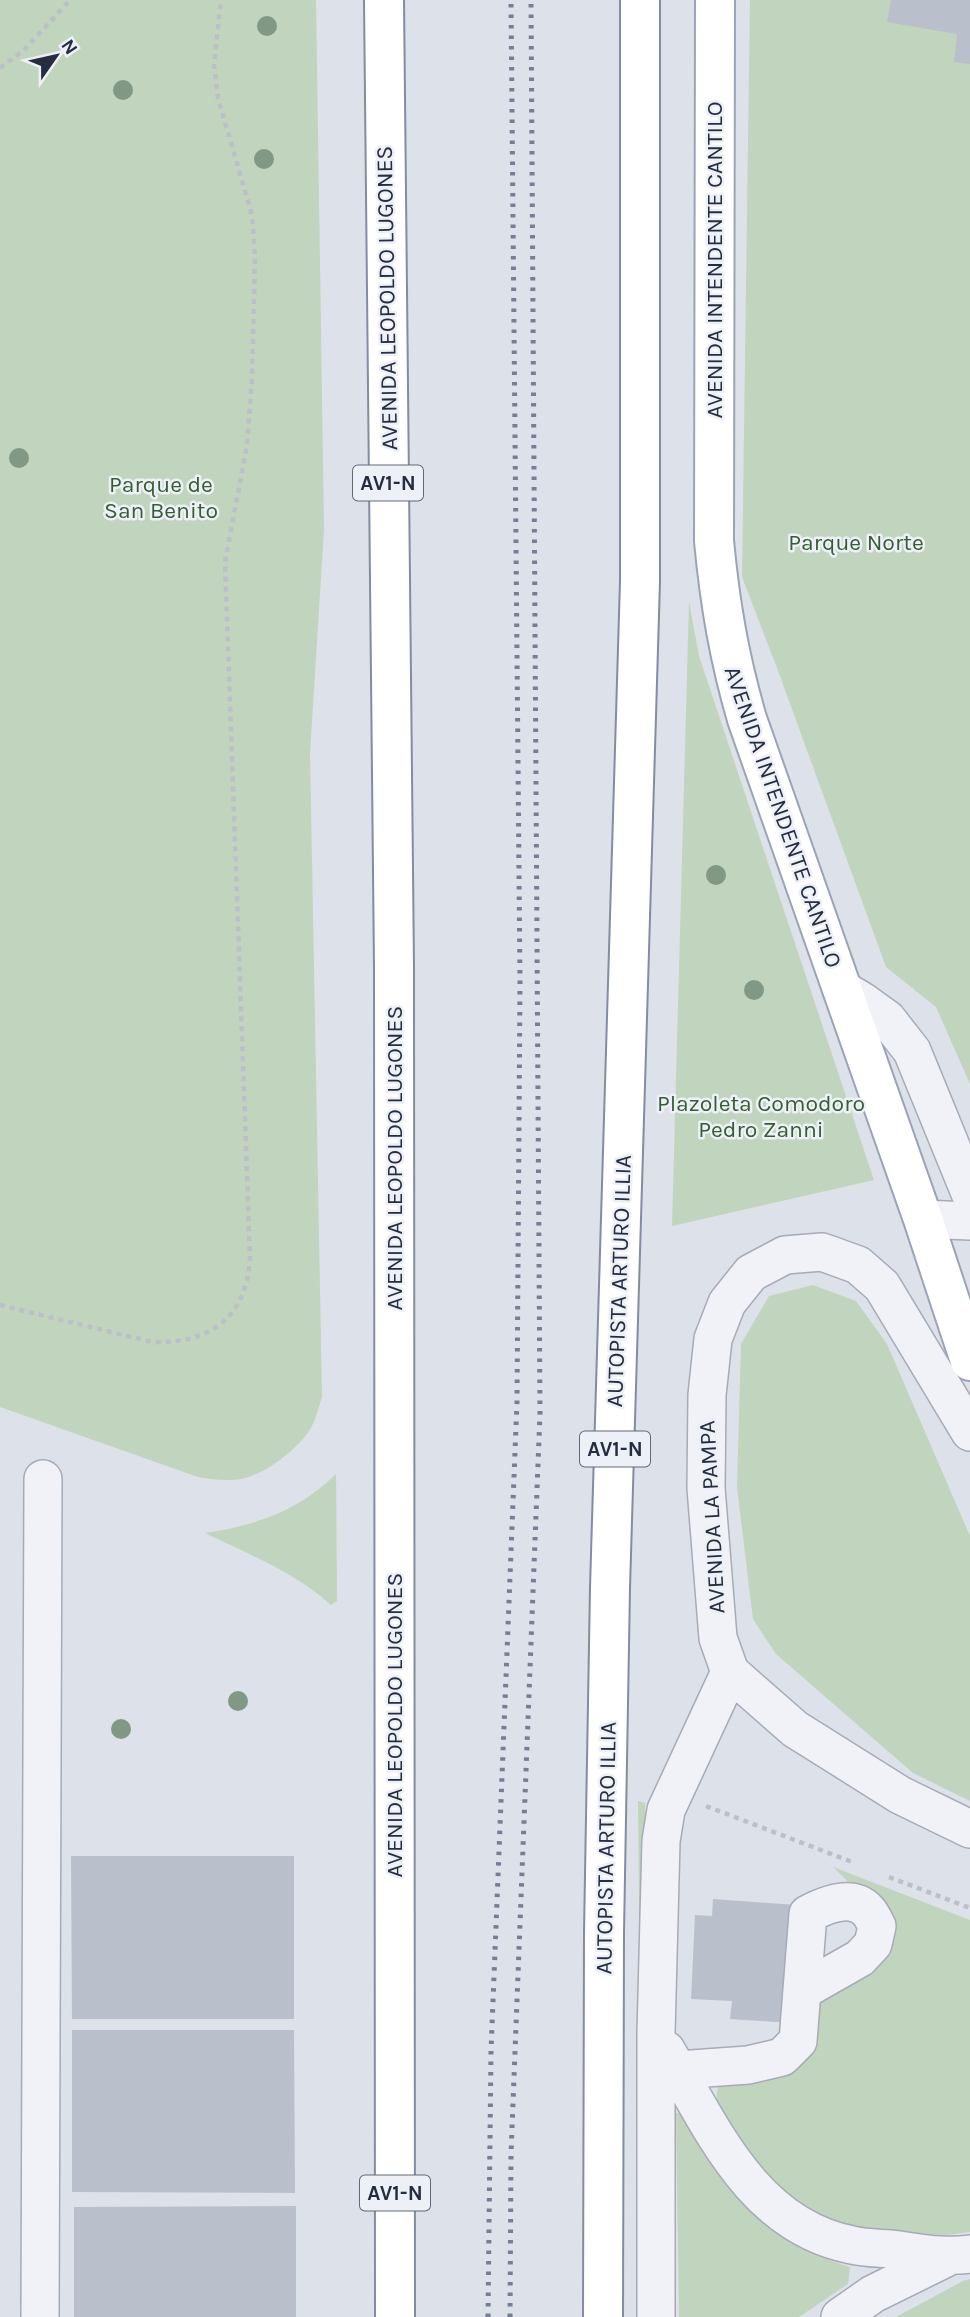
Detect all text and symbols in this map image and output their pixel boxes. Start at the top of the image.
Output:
north arrow [21,21,91,91]
text: N [56,35,82,59]
street label: AVENIDA INTENDENTE CANTILO [701,101,728,419]
street label: AVENIDA LEOPOLDO LUGONES [371,145,403,451]
road number: AV1-N [353,466,423,500]
park label: Parque de San Benito [104,471,218,524]
park label: Parque Norte [788,529,924,556]
street label: AVENIDA INTENDENTE CANTILO [719,663,847,971]
street label: AVENIDA LEOPOLDO LUGONES [381,1006,408,1310]
park label: Plazoleta Comodoro Pedro Zanni [657,1090,865,1143]
street label: AUTOPISTA ARTURO ILLIA [601,1154,637,1408]
street label: AVENIDA LA PAMPA [693,1420,731,1614]
road number: AV1-N [580,1432,650,1466]
street label: AVENIDA LEOPOLDO LUGONES [381,1573,408,1877]
street label: AUTOPISTA ARTURO ILLIA [590,1721,622,1975]
road number: AV1-N [360,2176,430,2210]

